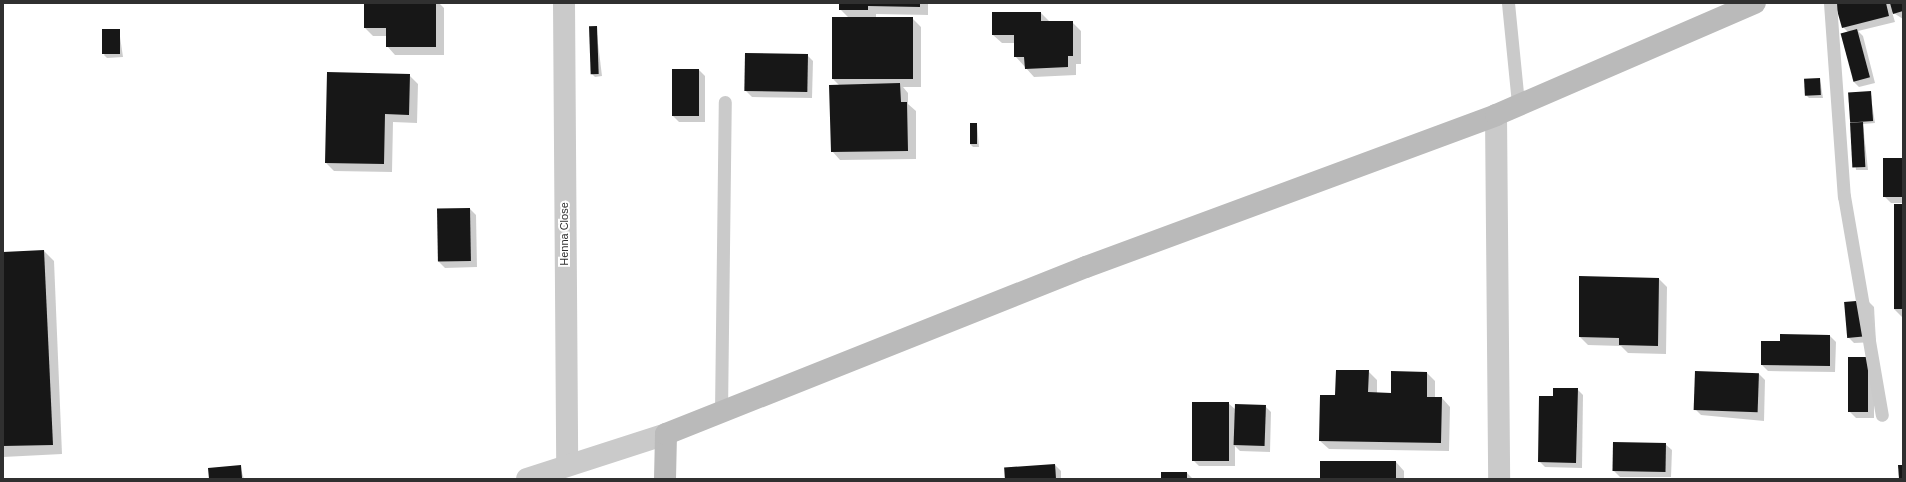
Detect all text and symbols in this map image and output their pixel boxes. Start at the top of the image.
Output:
street label: Henna Close [557,202,571,266]

